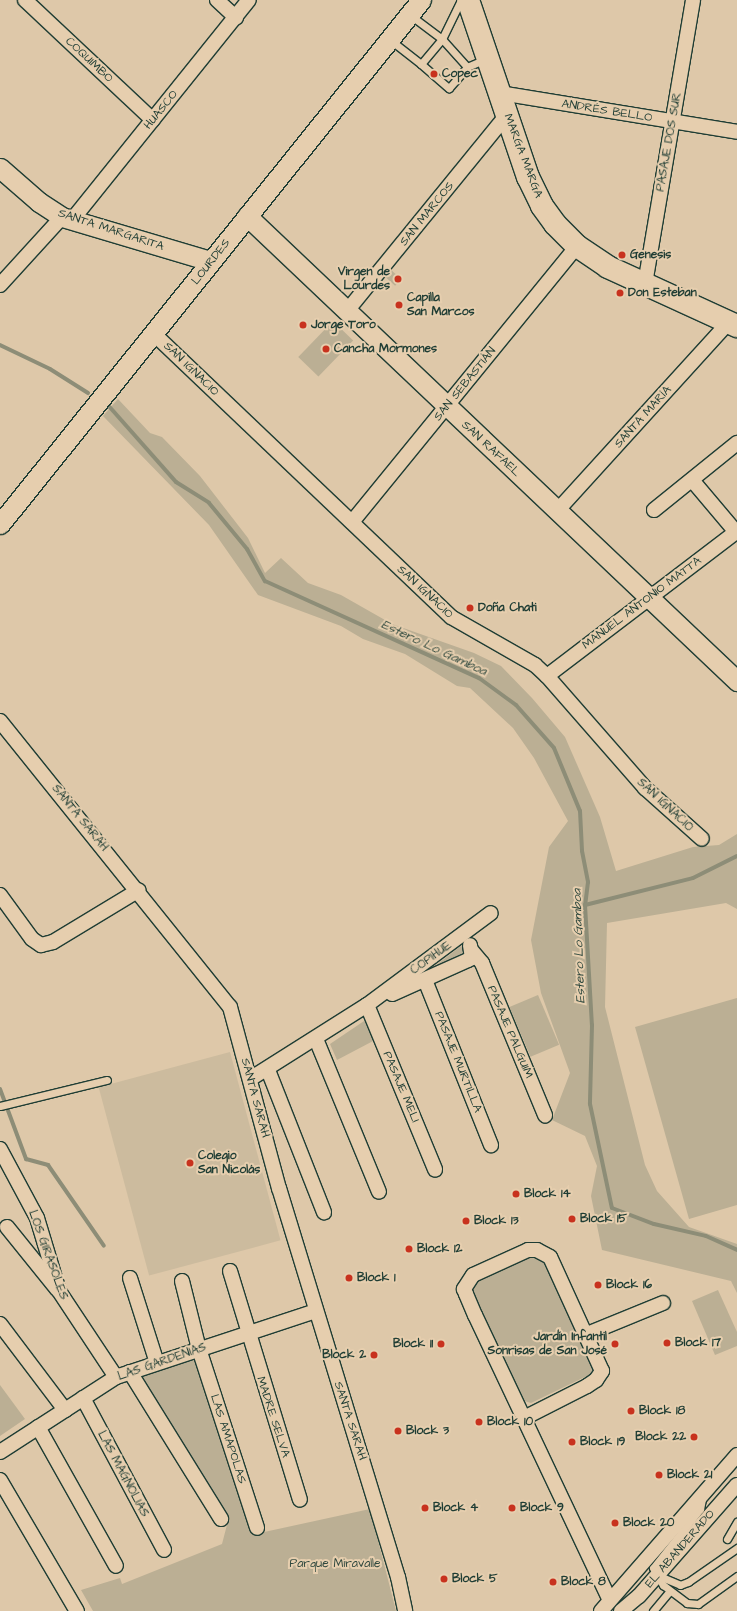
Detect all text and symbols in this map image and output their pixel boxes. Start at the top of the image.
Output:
street label: COQUIMBO [62,34,116,86]
place label: Copec [442,67,478,81]
marker: Copec [429,69,439,79]
street label: HUASCO [141,88,181,132]
street label: PASAJE DOS SUR [653,91,685,193]
street label: ANDRÉS BELLO [561,97,653,125]
street label: MARGA MARGA [500,112,546,200]
street label: SAN MARCOS [397,179,457,249]
street label: SANTA MARGARITA [56,206,166,254]
street label: LOURDES [189,236,233,288]
place label: Genesis [630,248,671,262]
marker: Genesis [617,250,627,260]
place label: Virgen de Lourdes [338,265,390,293]
marker: Virgen de Lourdes [393,274,403,284]
place label: Don Esteban [628,286,697,300]
marker: Don Esteban [615,288,625,298]
place label: Capilla San Marcos [407,291,475,319]
marker: Capilla San Marcos [394,300,404,310]
place label: Jorge Toro [311,318,376,332]
marker: Jorge Toro [298,320,308,330]
street label: SAN IGNACIO [160,339,222,399]
place label: Cancha Mormones [334,342,437,356]
marker: Cancha Mormones [321,344,331,354]
street label: SAN SEBASTIÁN [431,344,499,424]
street label: SANTA MARÍA [611,383,675,451]
street label: SAN RAFAEL [459,418,523,480]
street label: MANUEL ANTONIO MATTA [580,554,704,652]
street label: SAN IGNACIO [394,562,456,622]
place label: Doña Chati [478,601,537,615]
marker: Doña Chati [465,603,475,613]
water label: Estero Lo Gamboa [379,617,489,679]
street label: SAN IGNACIO [634,775,696,835]
street label: SANTA SARAH [49,782,111,854]
water label: Estero Lo Gamboa [569,888,589,1004]
street label: COPIHUE [408,938,454,978]
street label: PASAJE PALGUIM [484,983,536,1081]
street label: PASAJE MURTILLA [431,1009,485,1115]
street label: PASAJE MELI [379,1049,423,1125]
street label: SANTA SARAH [237,1057,273,1139]
place label: Colegio San Nicolás [198,1149,260,1177]
marker: Colegio San Nicolás [185,1158,195,1168]
place label: Block 14 [524,1187,571,1201]
marker: Block 14 [511,1189,521,1199]
street label: LOS GIRASOLES [25,1208,71,1302]
place label: Block 15 [580,1212,627,1226]
place label: Block 13 [474,1214,519,1228]
marker: Block 15 [567,1214,577,1224]
marker: Block 13 [461,1216,471,1226]
place label: Block 12 [417,1242,462,1256]
marker: Block 12 [404,1244,414,1254]
place label: Block 1 [357,1271,395,1285]
marker: Block 1 [344,1273,354,1283]
place label: Block 16 [606,1278,652,1292]
marker: Block 16 [593,1280,603,1290]
place label: Jardín Infantil Sonrisas de San José [487,1330,607,1358]
place label: Block 17 [675,1336,721,1350]
place label: Block 11 [393,1337,433,1351]
marker: Block 17 [662,1338,672,1348]
marker: Block 11 [436,1339,446,1349]
marker: Jardín Infantil Sonrisas de San José [610,1339,620,1349]
street label: LAS GARDENIAS [116,1340,208,1384]
place label: Block 2 [322,1348,366,1362]
marker: Block 2 [369,1350,379,1360]
street label: MADRE SELVA [253,1375,293,1459]
street label: SANTA SARAH [331,1380,369,1462]
street label: LAS AMAPOLAS [207,1392,249,1486]
place label: Block 18 [639,1404,685,1418]
marker: Block 18 [626,1406,636,1416]
place label: Block 10 [487,1415,533,1429]
marker: Block 10 [474,1417,484,1427]
place label: Block 3 [406,1424,449,1438]
marker: Block 3 [393,1426,403,1436]
street label: LAS MAGNOLIAS [94,1428,152,1520]
place label: Block 22 [635,1430,686,1444]
marker: Block 22 [689,1432,699,1442]
place label: Block 19 [580,1435,625,1449]
marker: Block 19 [567,1437,577,1447]
place label: Block 21 [667,1468,712,1482]
marker: Block 21 [654,1470,664,1480]
place label: Block 4 [433,1501,478,1515]
place label: Block 9 [520,1501,564,1515]
marker: Block 4 [420,1503,430,1513]
marker: Block 9 [507,1503,517,1513]
street label: EL ABANDERADO [642,1507,718,1591]
place label: Block 20 [623,1516,674,1530]
marker: Block 20 [610,1518,620,1528]
park label: Parque Miravalle [290,1557,380,1571]
place label: Block 5 [452,1572,497,1586]
marker: Block 5 [439,1574,449,1584]
place label: Block 8 [561,1575,606,1589]
marker: Block 8 [548,1577,558,1587]

